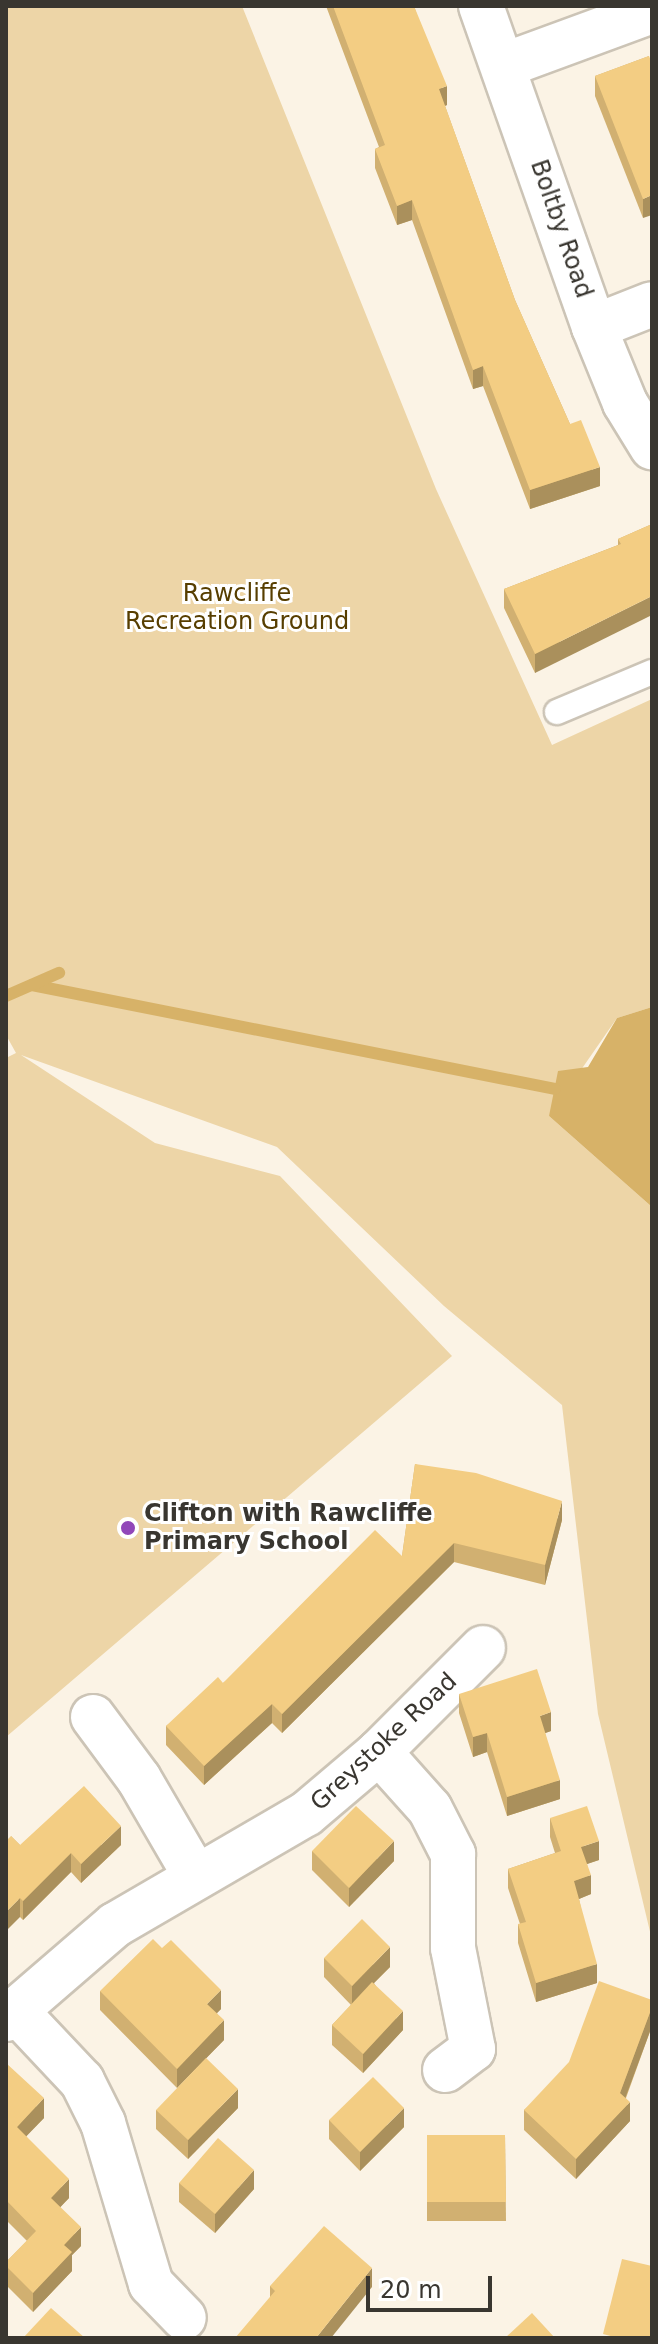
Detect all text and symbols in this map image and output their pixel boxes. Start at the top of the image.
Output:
street label: Boltby Road [524,156,598,302]
park label: Rawcliffe Recreation Ground [125,580,349,636]
place label: Clifton with Rawcliffe Primary School [144,1500,432,1556]
marker: Clifton with Rawcliffe Primary School [119,1519,137,1537]
street label: Greystoke Road [305,1667,463,1817]
scale bar [370,2260,496,2310]
text: 20 m [380,2276,442,2304]

